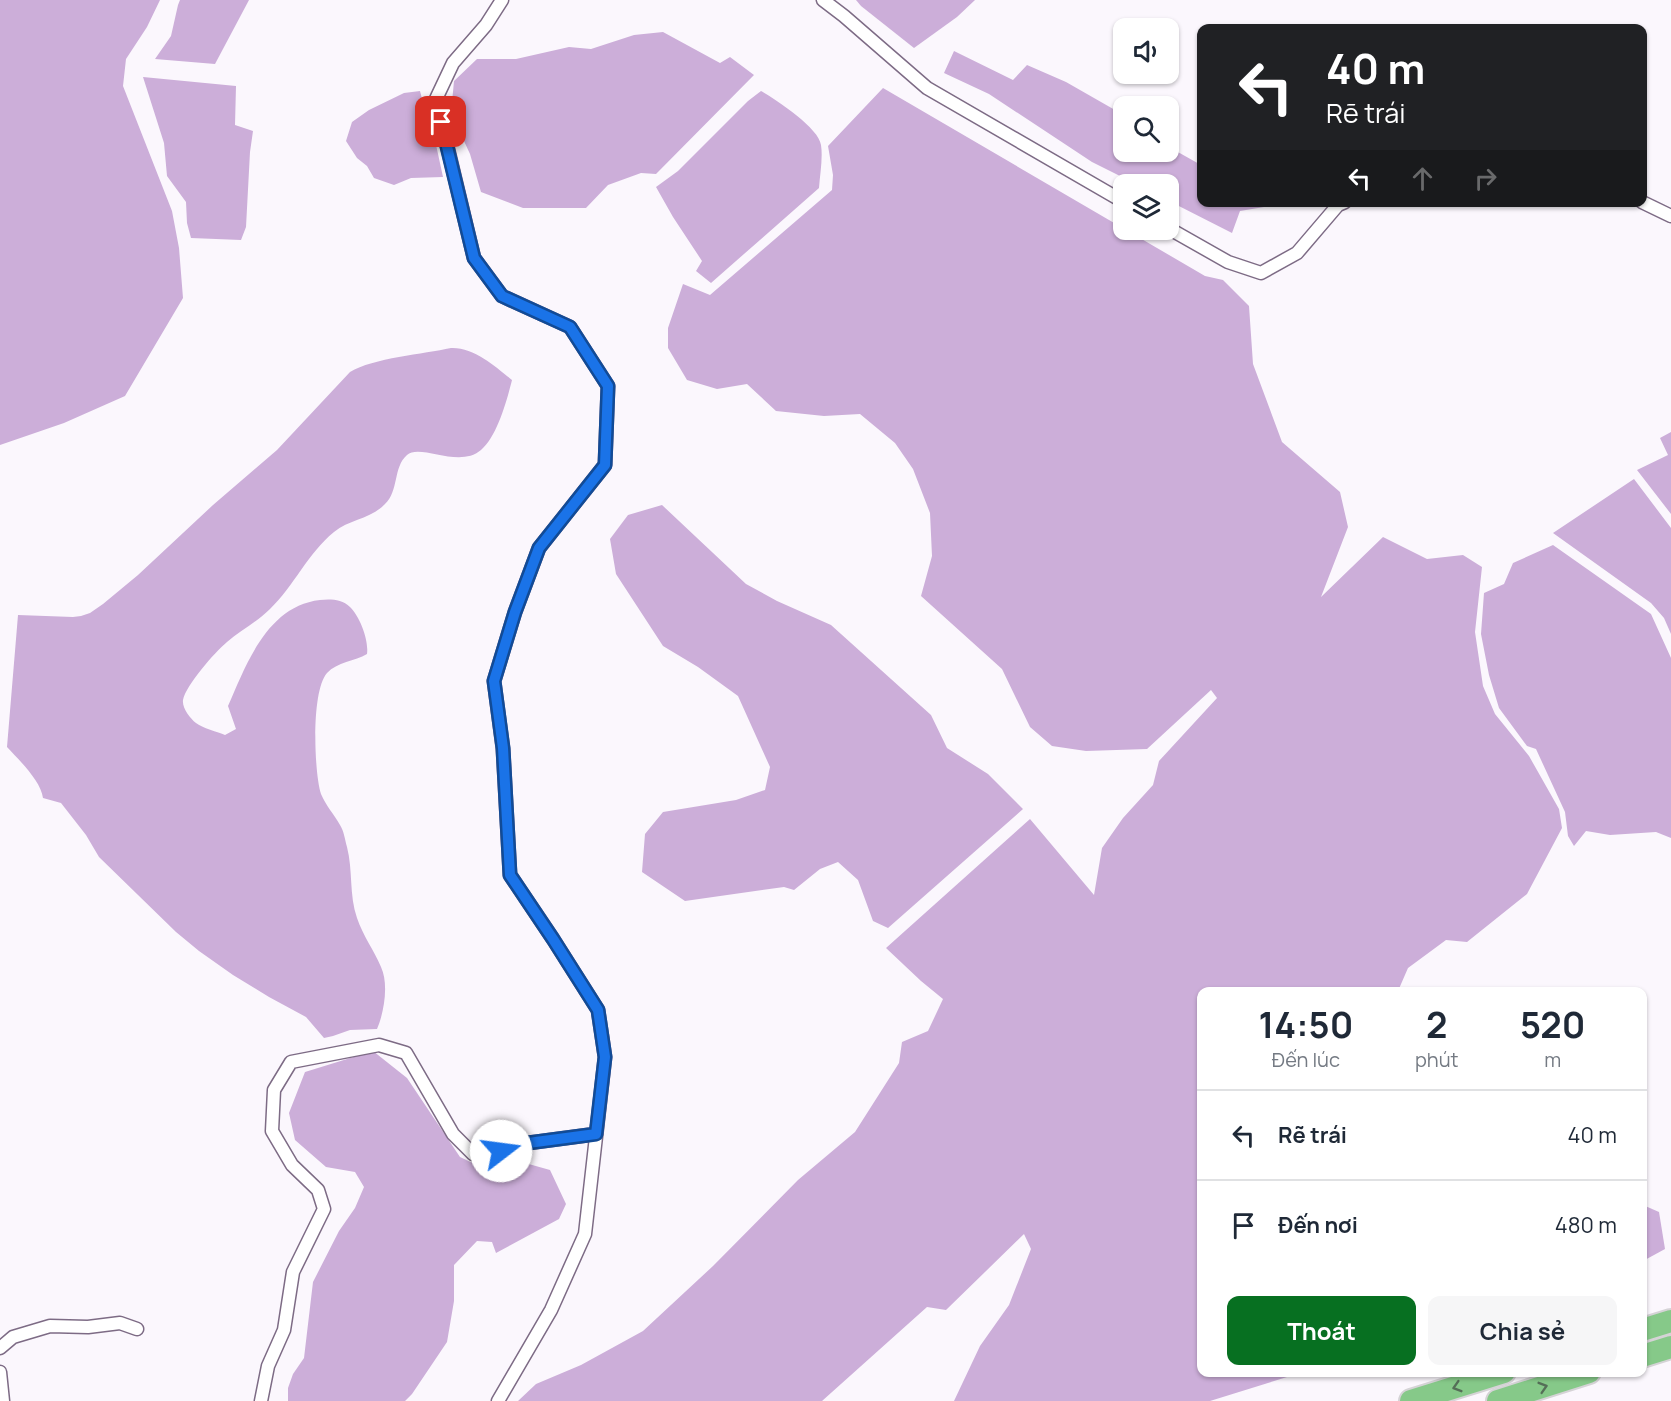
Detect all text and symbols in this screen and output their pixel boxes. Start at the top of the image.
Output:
map controls [1113,18,1179,240]
button: sound [1113,18,1179,84]
text: 40 m [1326,39,1425,97]
icon: left [1227,48,1305,126]
text: Rẽ trái [1326,94,1406,131]
pin [415,96,466,147]
button: search [1113,96,1179,162]
icon: arrive [424,105,457,138]
icon: left [1343,162,1376,195]
icon: ahead [1406,162,1439,195]
icon: right [1469,162,1502,195]
button: layers [1113,174,1179,240]
text: 14:50 [1259,1000,1353,1049]
text: 2 [1426,1000,1447,1049]
text: 520 [1520,1000,1585,1049]
text: Đến lúc [1272,1046,1340,1073]
text: phút [1415,1046,1459,1073]
text: m [1544,1046,1561,1073]
position arrow [469,1119,533,1183]
icon: left [1227,1119,1260,1152]
text: Rẽ trái [1278,1120,1347,1150]
text: 40 m [1568,1120,1617,1150]
icon: arrive [1227,1209,1260,1242]
text: Đến nơi [1278,1210,1358,1240]
text: 480 m [1555,1210,1617,1240]
button: Thoát [1227,1296,1416,1365]
button: Chia sẻ [1428,1296,1617,1365]
one-way arrow [1452,1380,1463,1392]
one-way arrow [1537,1382,1548,1394]

